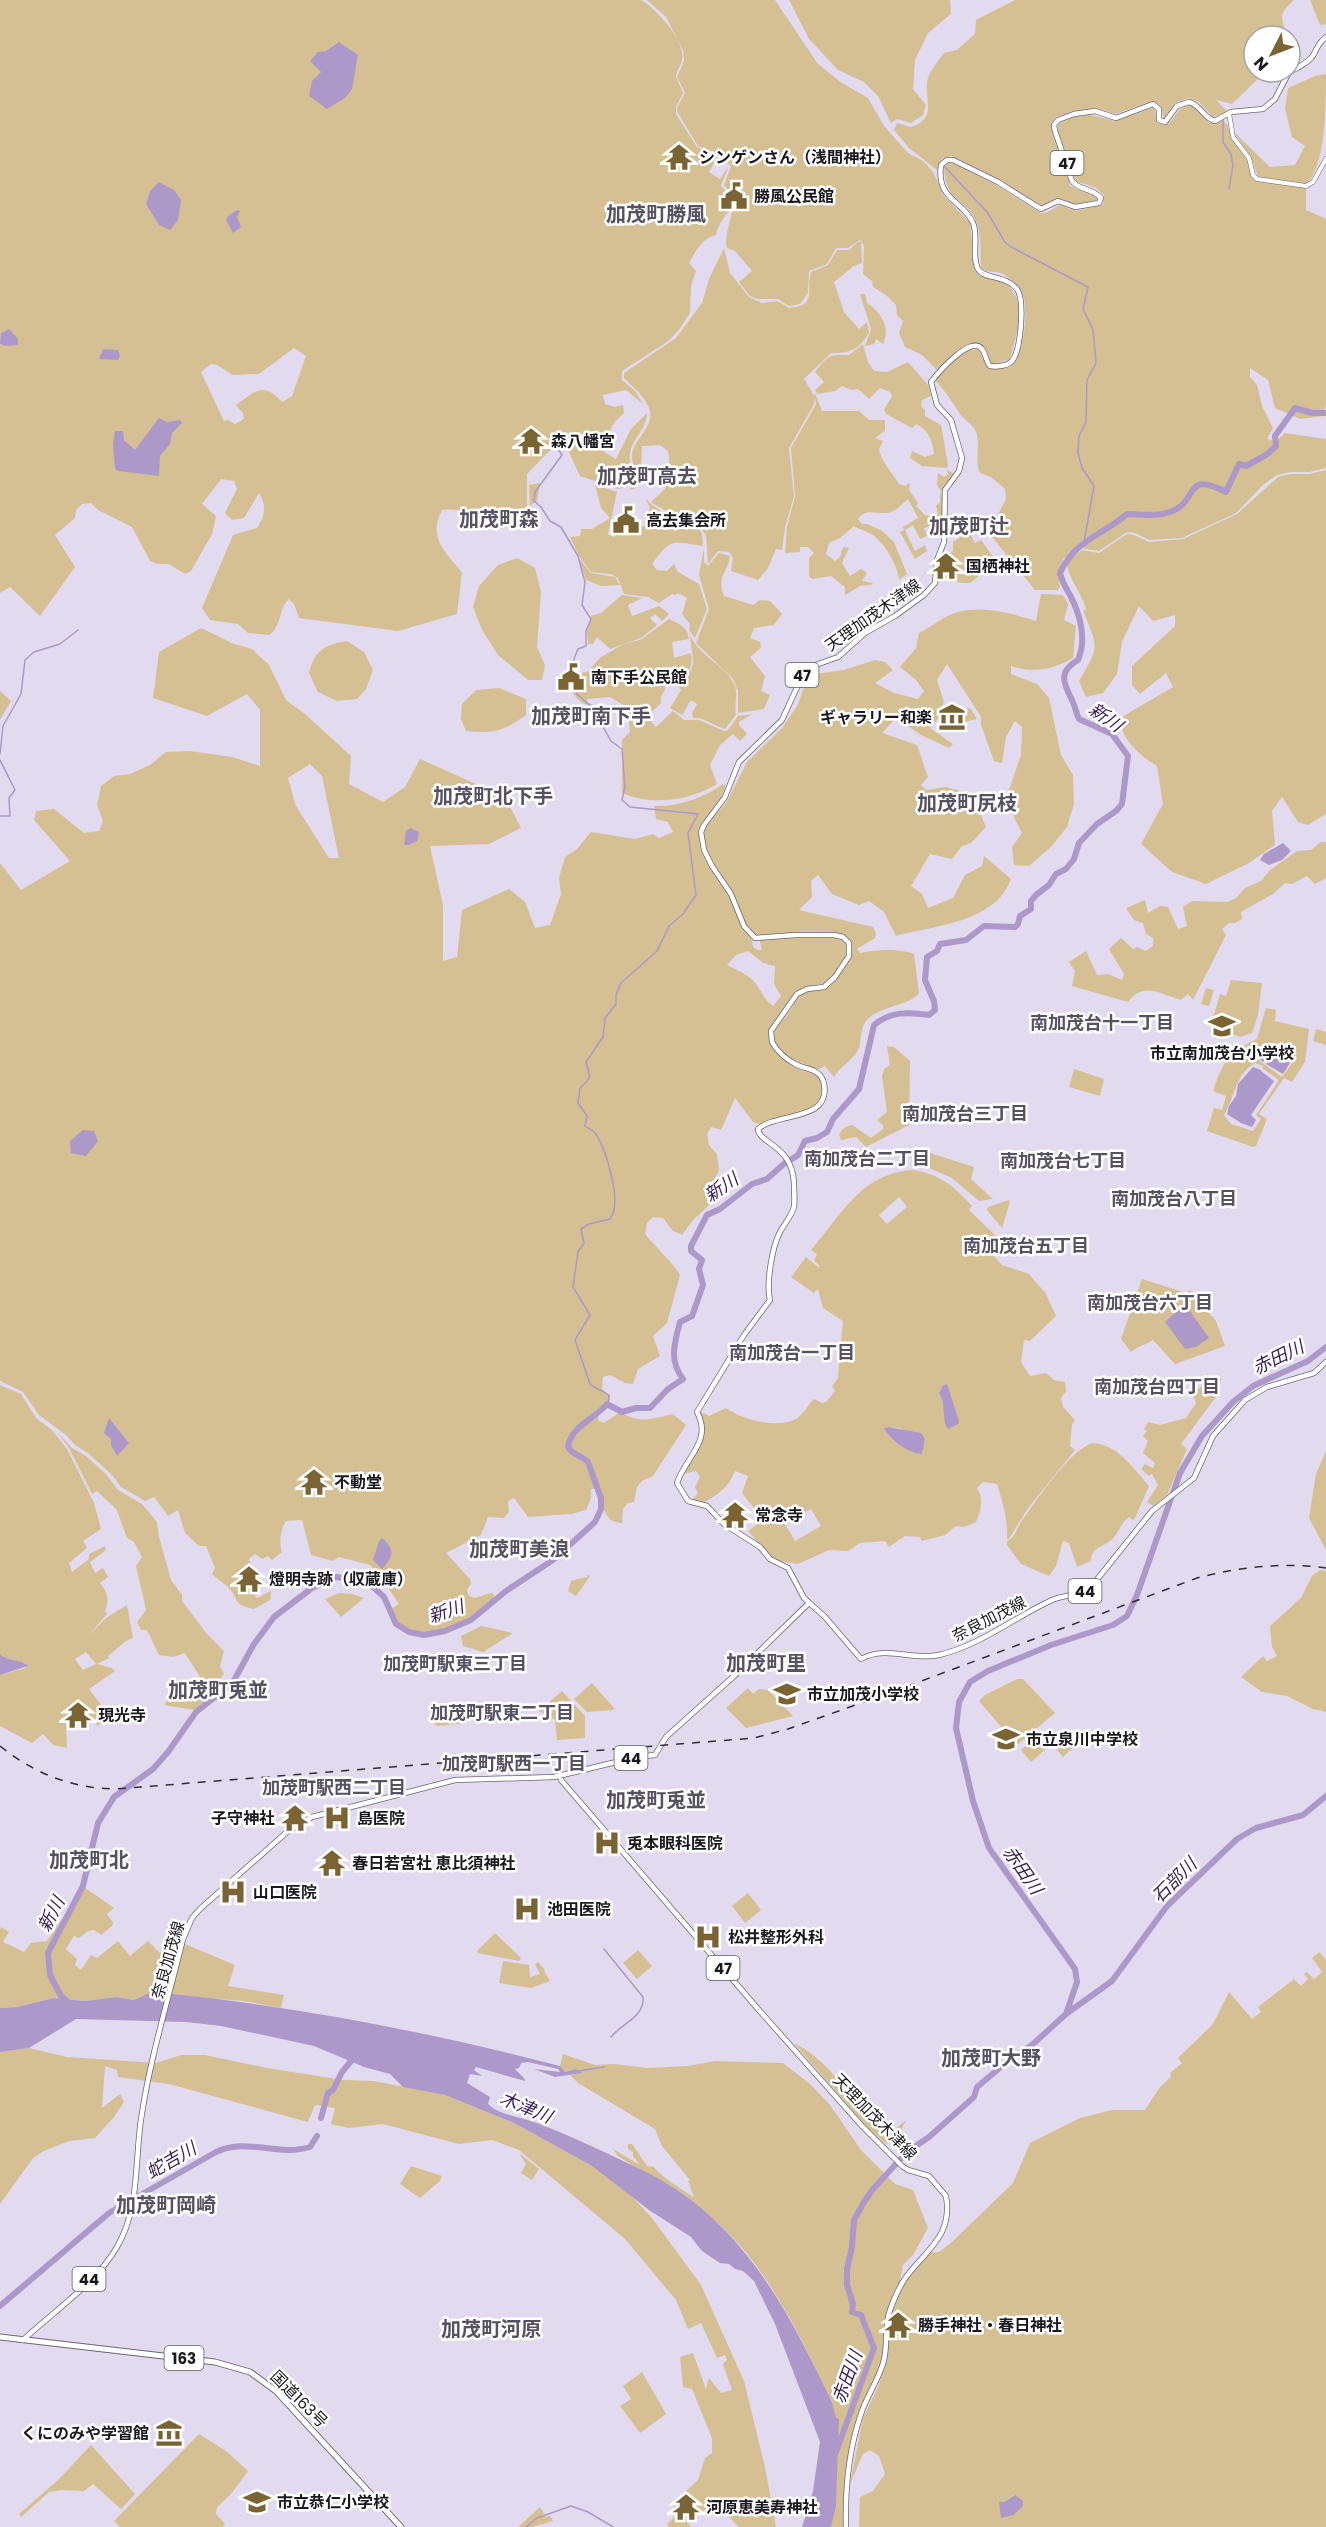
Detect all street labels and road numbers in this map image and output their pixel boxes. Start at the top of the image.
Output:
road number: 47 [1050,151,1084,175]
street label: 天理加茂木津線 [821,573,925,657]
road number: 47 [786,663,818,687]
road number: 44 [1068,1579,1102,1603]
street label: 奈良加茂線 [948,1591,1030,1647]
road number: 44 [614,1746,648,1770]
street label: 奈良加茂線 [146,1918,190,2002]
road number: 47 [706,1956,740,1980]
street label: 天理加茂木津線 [828,2069,922,2165]
road number: 44 [72,2267,106,2291]
road number: 163 [164,2346,204,2370]
street label: 国道163号 [265,2365,333,2433]

